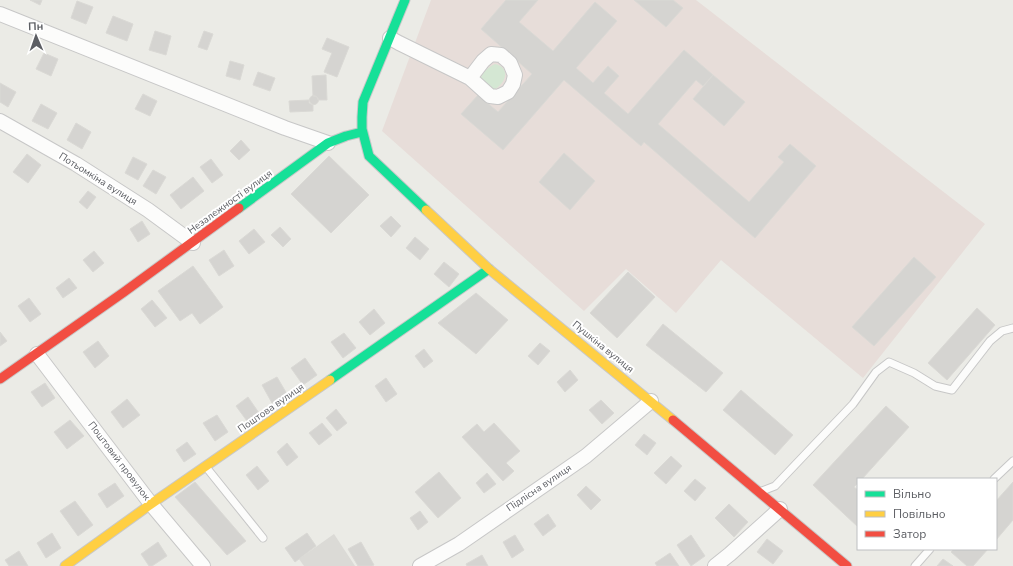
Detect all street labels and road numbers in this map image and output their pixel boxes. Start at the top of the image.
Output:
street label: Потьомкіна вулиця [56,149,140,209]
street label: Незалежності вулиця [185,167,275,237]
street label: Пушкіна вулиця [569,318,637,376]
street label: Поштова вулиця [235,380,307,436]
street label: Поштовий провулок [85,419,154,504]
street label: Підлісна вулиця [504,461,574,515]

